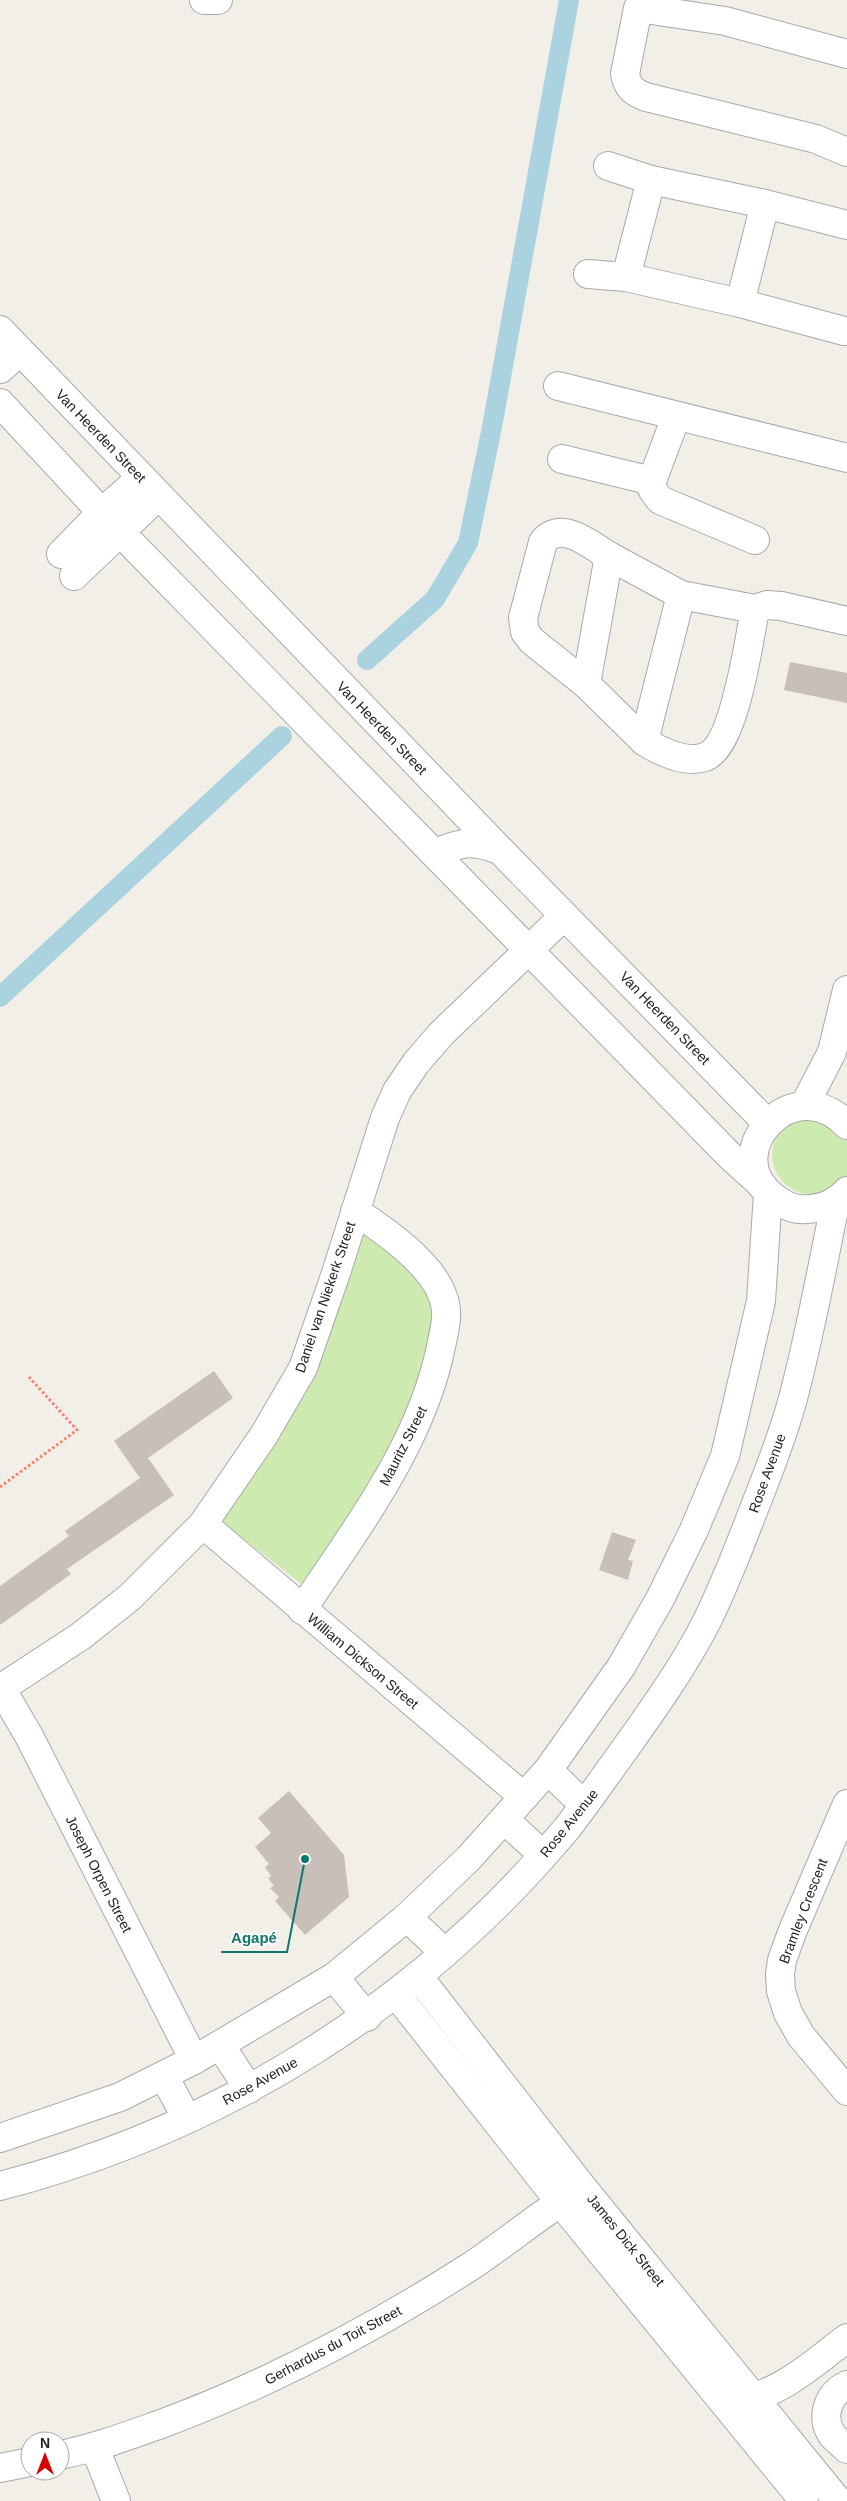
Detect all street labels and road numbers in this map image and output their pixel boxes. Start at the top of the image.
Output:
street label: Van Heerden Street [53,386,149,486]
street label: Van Heerden Street [334,678,430,778]
street label: Van Heerden Street [617,968,713,1068]
street label: Daniel van Niekerk Street [292,1219,358,1375]
street label: Mauritz Street [376,1403,430,1488]
street label: Rose Avenue [745,1431,789,1515]
street label: William Dickson Street [304,1610,422,1712]
street label: Rose Avenue [537,1786,601,1860]
street label: Joseph Orpen Street [63,1813,136,1935]
street label: Bramley Crescent [776,1856,830,1966]
street label: Rose Avenue [220,2054,300,2108]
street label: James Dick Street [584,2191,668,2289]
street label: Gerhardus du Toit Street [262,2302,404,2388]

